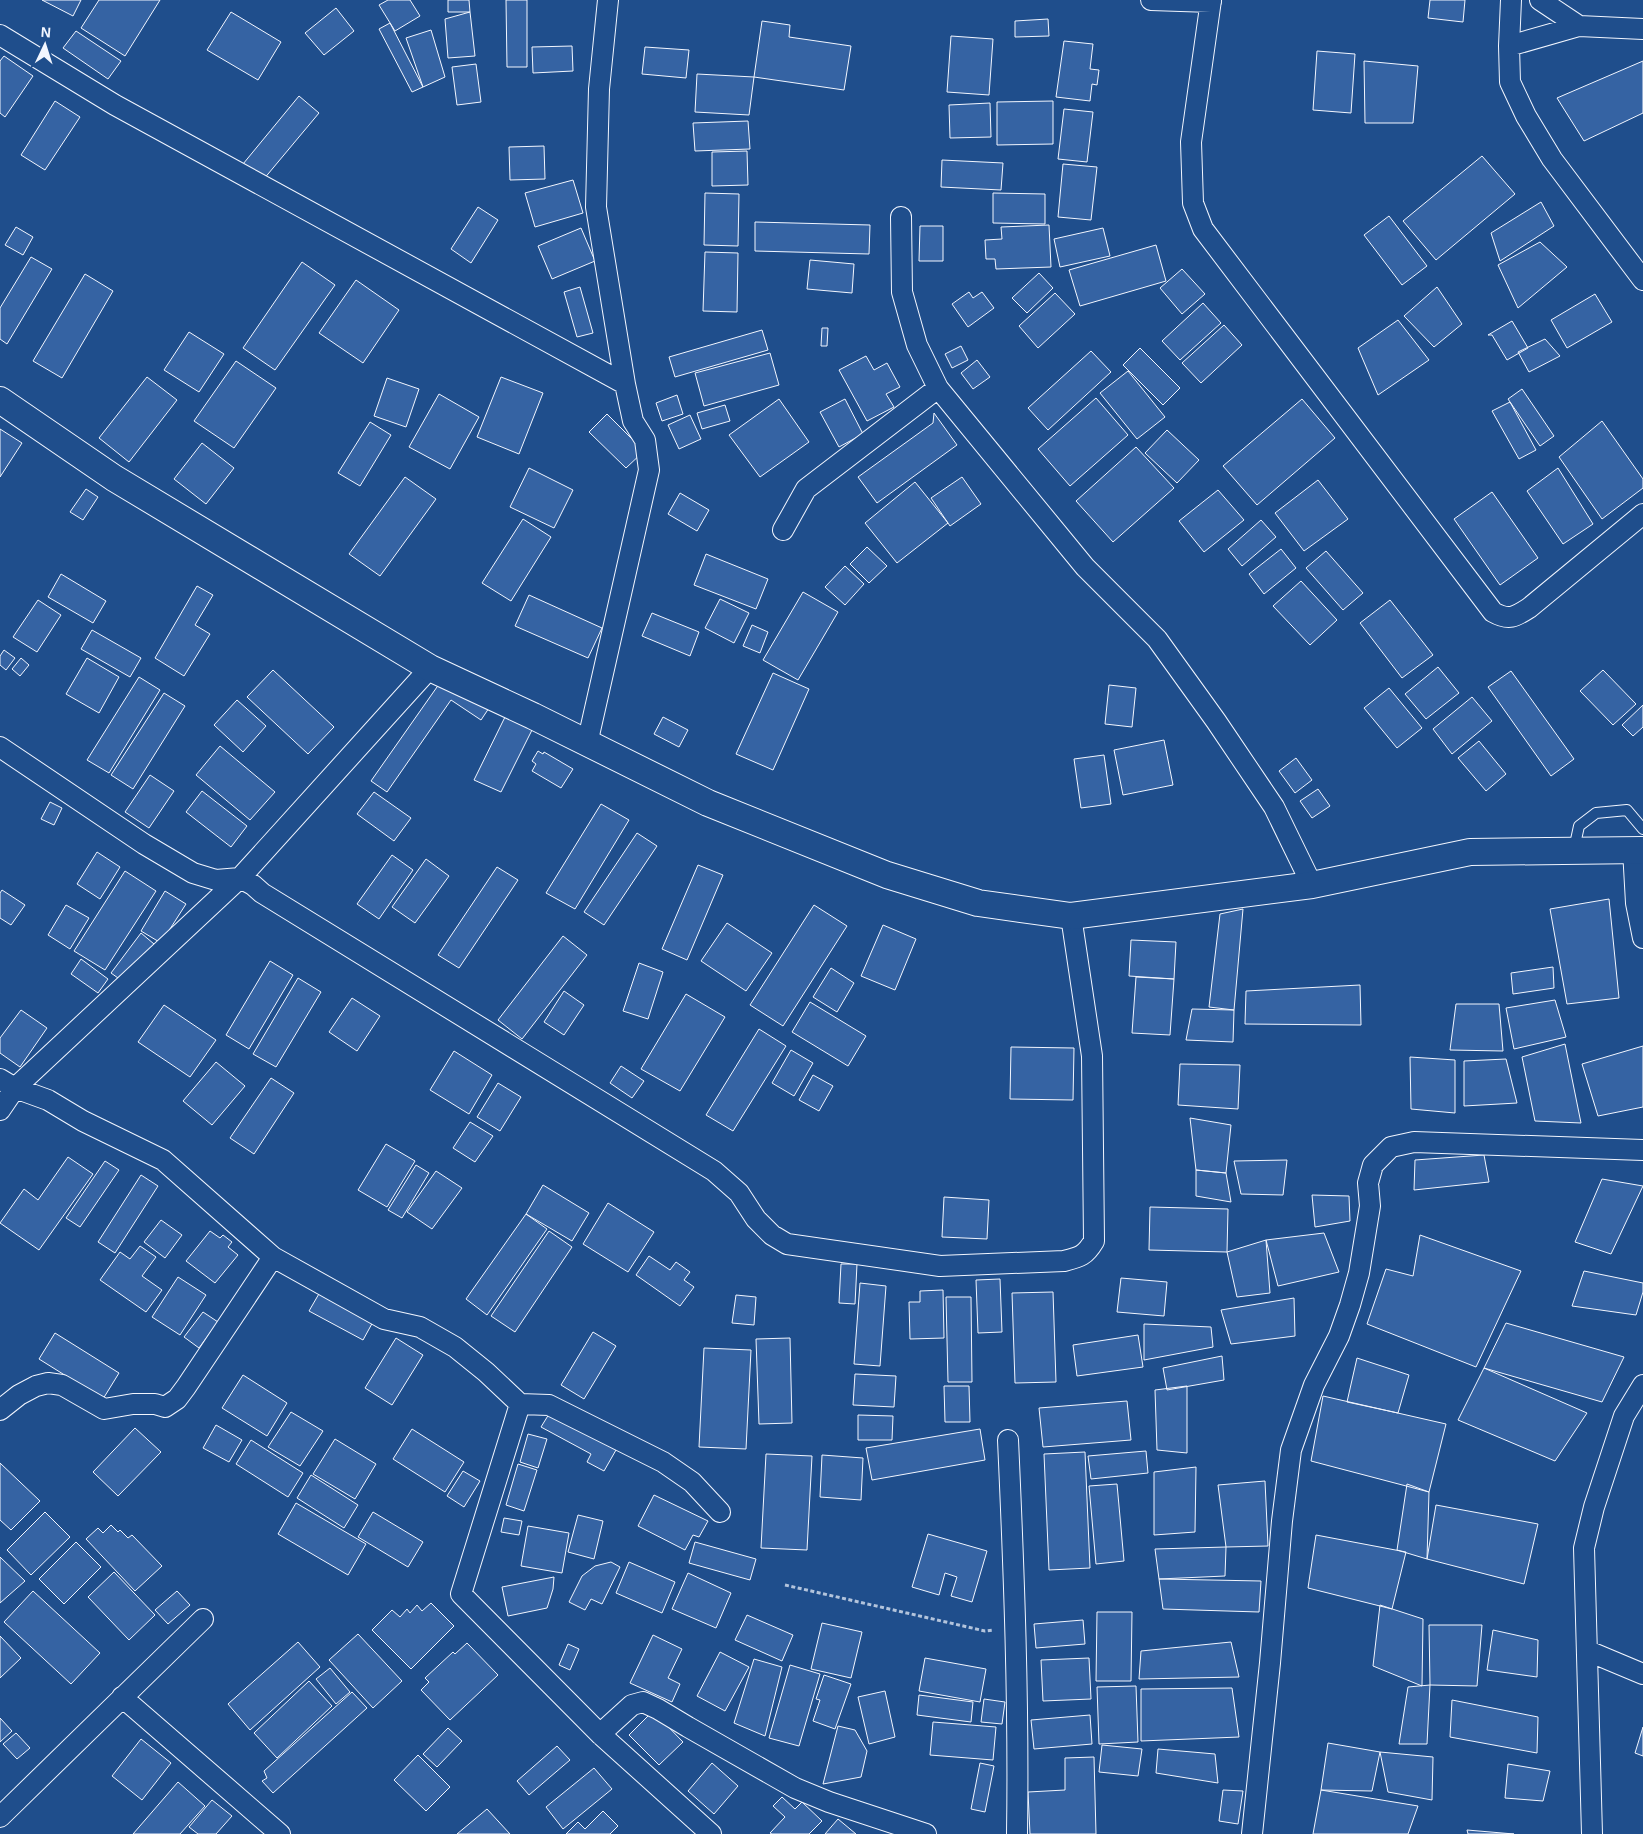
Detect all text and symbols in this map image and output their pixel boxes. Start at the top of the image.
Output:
north arrow [20,20,70,70]
text: N [40,24,52,40]

